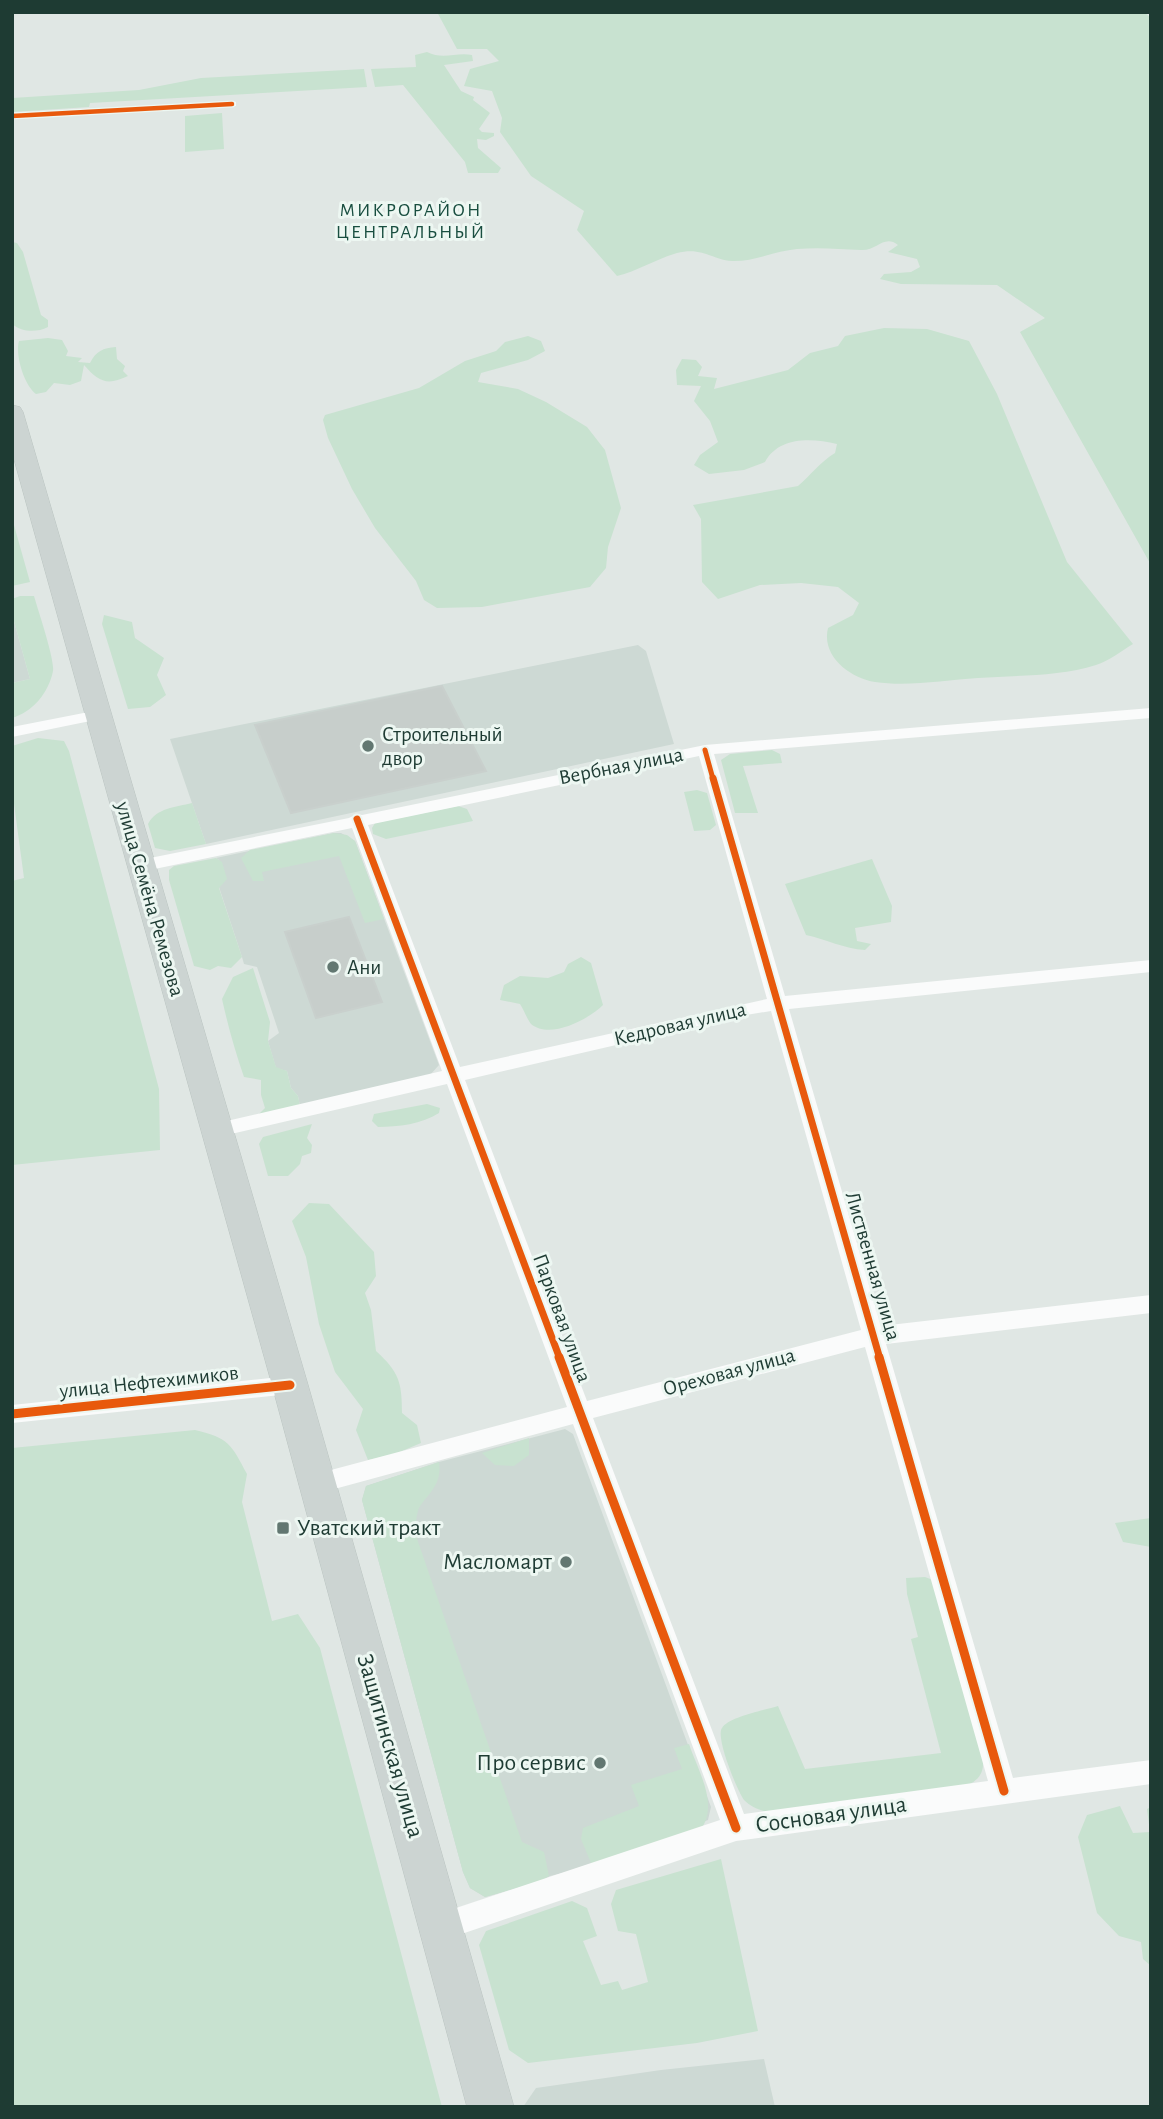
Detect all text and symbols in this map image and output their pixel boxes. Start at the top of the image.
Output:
district label: МИКРОРАЙОН ЦЕНТРАЛЬНЫЙ [336,200,486,242]
place label: Строительный двор [382,724,503,769]
marker: Строительный двор [360,738,376,754]
street label: Вербная улица [557,744,685,788]
street label: улица Семёна Ремезова [112,798,188,999]
place label: Ани [347,957,381,978]
marker: Ани [325,959,341,975]
street label: Кедровая улица [612,998,749,1049]
street label: Лиственная улица [842,1189,904,1343]
street label: Парковая улица [529,1251,595,1385]
street label: Ореховая улица [661,1344,798,1400]
street label: улица Нефтехимиков [57,1362,240,1402]
place label: Уватский тракт [297,1516,441,1540]
marker: Уватский тракт [275,1520,291,1536]
place label: Масломарт [443,1550,552,1574]
marker: Масломарт [558,1554,574,1570]
street label: Защитинская улица [352,1651,428,1841]
place label: Про сервис [476,1751,586,1775]
marker: Про сервис [592,1755,608,1771]
street label: Сосновая улица [754,1793,908,1837]

